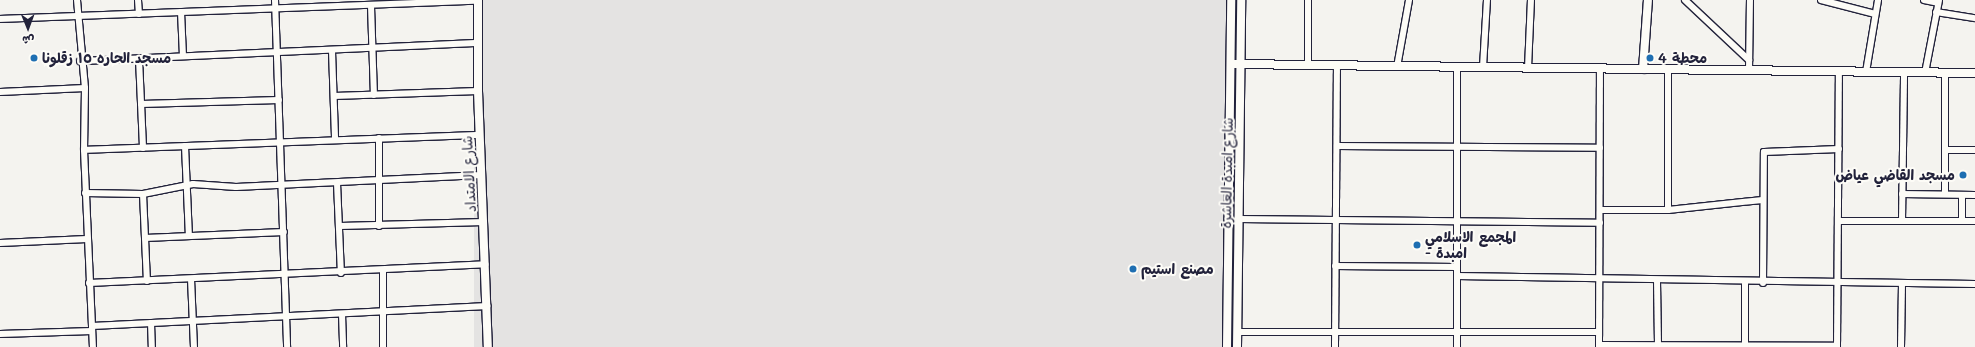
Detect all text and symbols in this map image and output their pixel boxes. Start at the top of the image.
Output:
north arrow [8,8,48,48]
text: ش [22,33,34,48]
place label: مسجد الحاره ١٥ زقلونا [42,50,171,66]
place label: محطة 4 [1658,50,1707,66]
marker: مسجد الحاره ١٥ زقلونا [29,53,39,63]
marker: محطة 4 [1645,53,1655,63]
street label: شارع امبدة العاشرة [1218,117,1236,229]
street label: شارع الامتداد [459,135,479,213]
place label: مسجد القاضي عياض [1836,167,1955,183]
marker: مسجد القاضي عياض [1958,170,1968,180]
place label: المجمع الاسلامي - امبدة [1425,229,1516,262]
marker: المجمع الاسلامي - امبدة [1412,240,1422,250]
place label: مصنع استيم [1141,261,1214,277]
marker: مصنع استيم [1128,264,1138,274]

